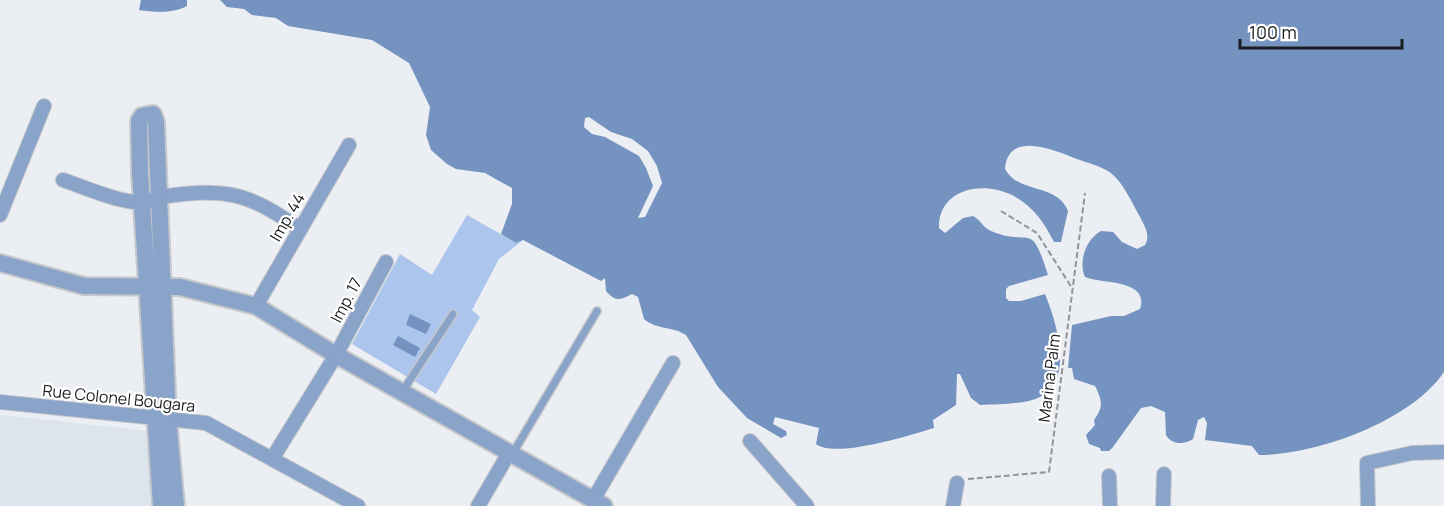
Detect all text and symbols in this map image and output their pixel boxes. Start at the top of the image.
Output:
scale bar [1240,12,1402,50]
text: 100 m [1249,20,1297,44]
street label: Imp. 44 [264,189,310,245]
street label: Imp. 17 [325,274,367,326]
street label: Marina Palm [1033,333,1065,423]
street label: Rue Colonel Bougara [42,379,196,417]

